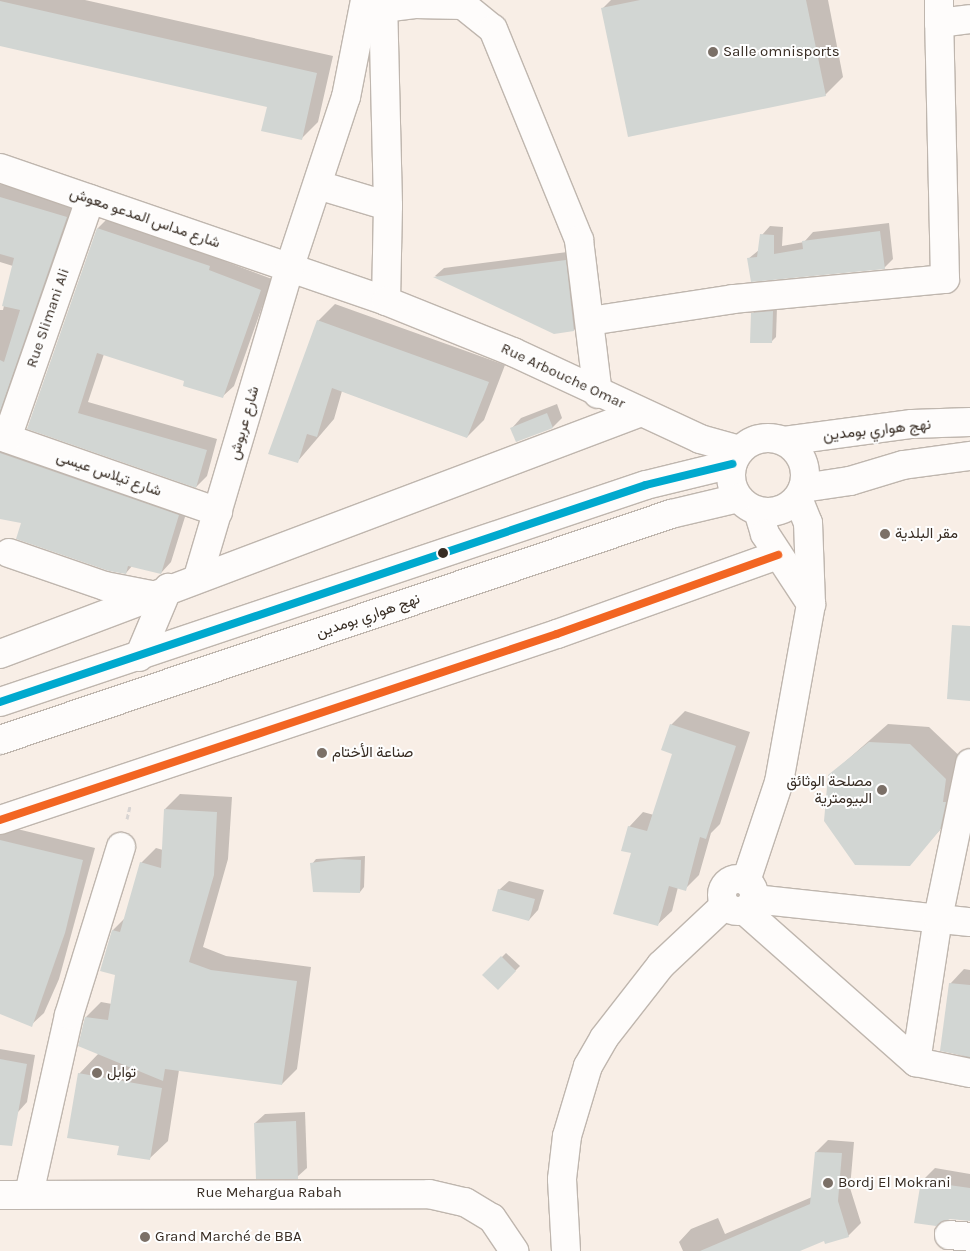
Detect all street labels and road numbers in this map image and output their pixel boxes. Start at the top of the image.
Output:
street label: شارع مداس المدعو معوش [67,184,223,252]
street label: Rue Slimani Ali [23,266,73,370]
street label: Rue Arbouche Omar [498,339,628,413]
street label: شارع عربوش [225,384,263,462]
street label: نهج هواري بومدين [822,415,932,445]
street label: شارع تيلاس عيسى [54,448,164,500]
street label: نهج هواري بومدين [314,590,422,642]
street label: Rue Mehargua Rabah [196,1184,342,1202]

